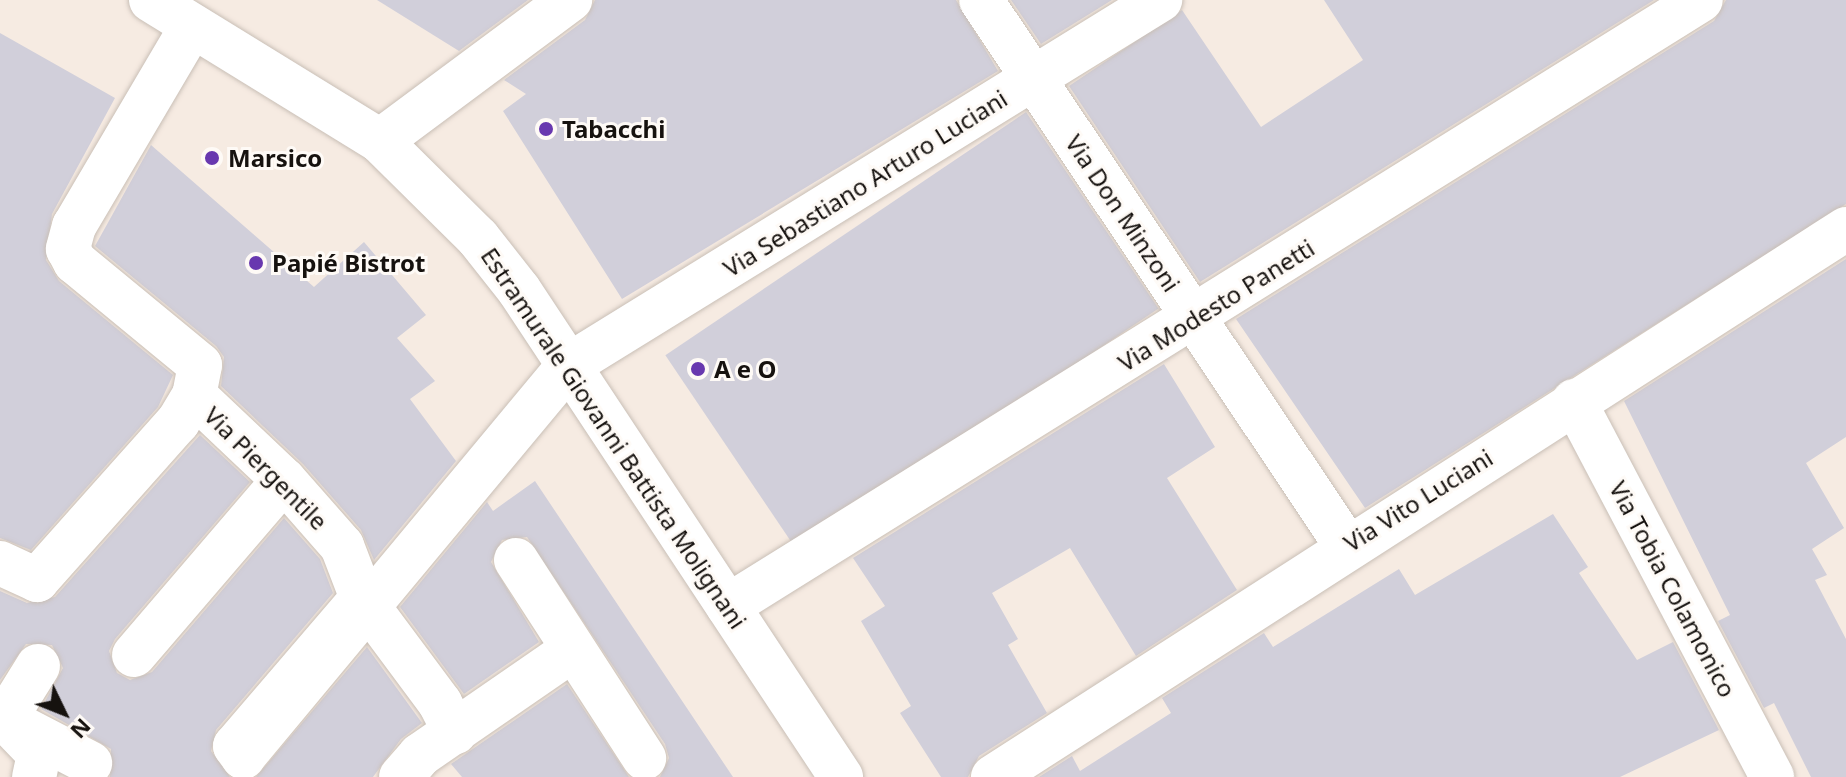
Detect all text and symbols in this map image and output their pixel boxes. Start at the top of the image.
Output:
street label: Via Sebastiano Arturo Luciani [718,84,1012,282]
place label: Tabacchi [562,115,665,143]
marker: Tabacchi [537,120,555,138]
street label: Via Don Minzoni [1060,129,1186,297]
place label: Marsico [228,144,322,172]
marker: Marsico [203,149,221,167]
street label: Via Modesto Panetti [1113,233,1319,377]
street label: Estramurale Giovanni Battista Molignani [475,242,753,634]
place label: Papié Bistrot [272,249,425,277]
marker: Papié Bistrot [247,254,265,272]
place label: A e O [714,355,776,383]
marker: A e O [689,360,707,378]
street label: Via Piergentile [199,401,333,535]
street label: Via Vito Luciani [1338,443,1498,557]
street label: Via Tobia Colamonico [1604,476,1742,702]
north arrow [24,673,104,753]
text: N [64,713,99,746]

